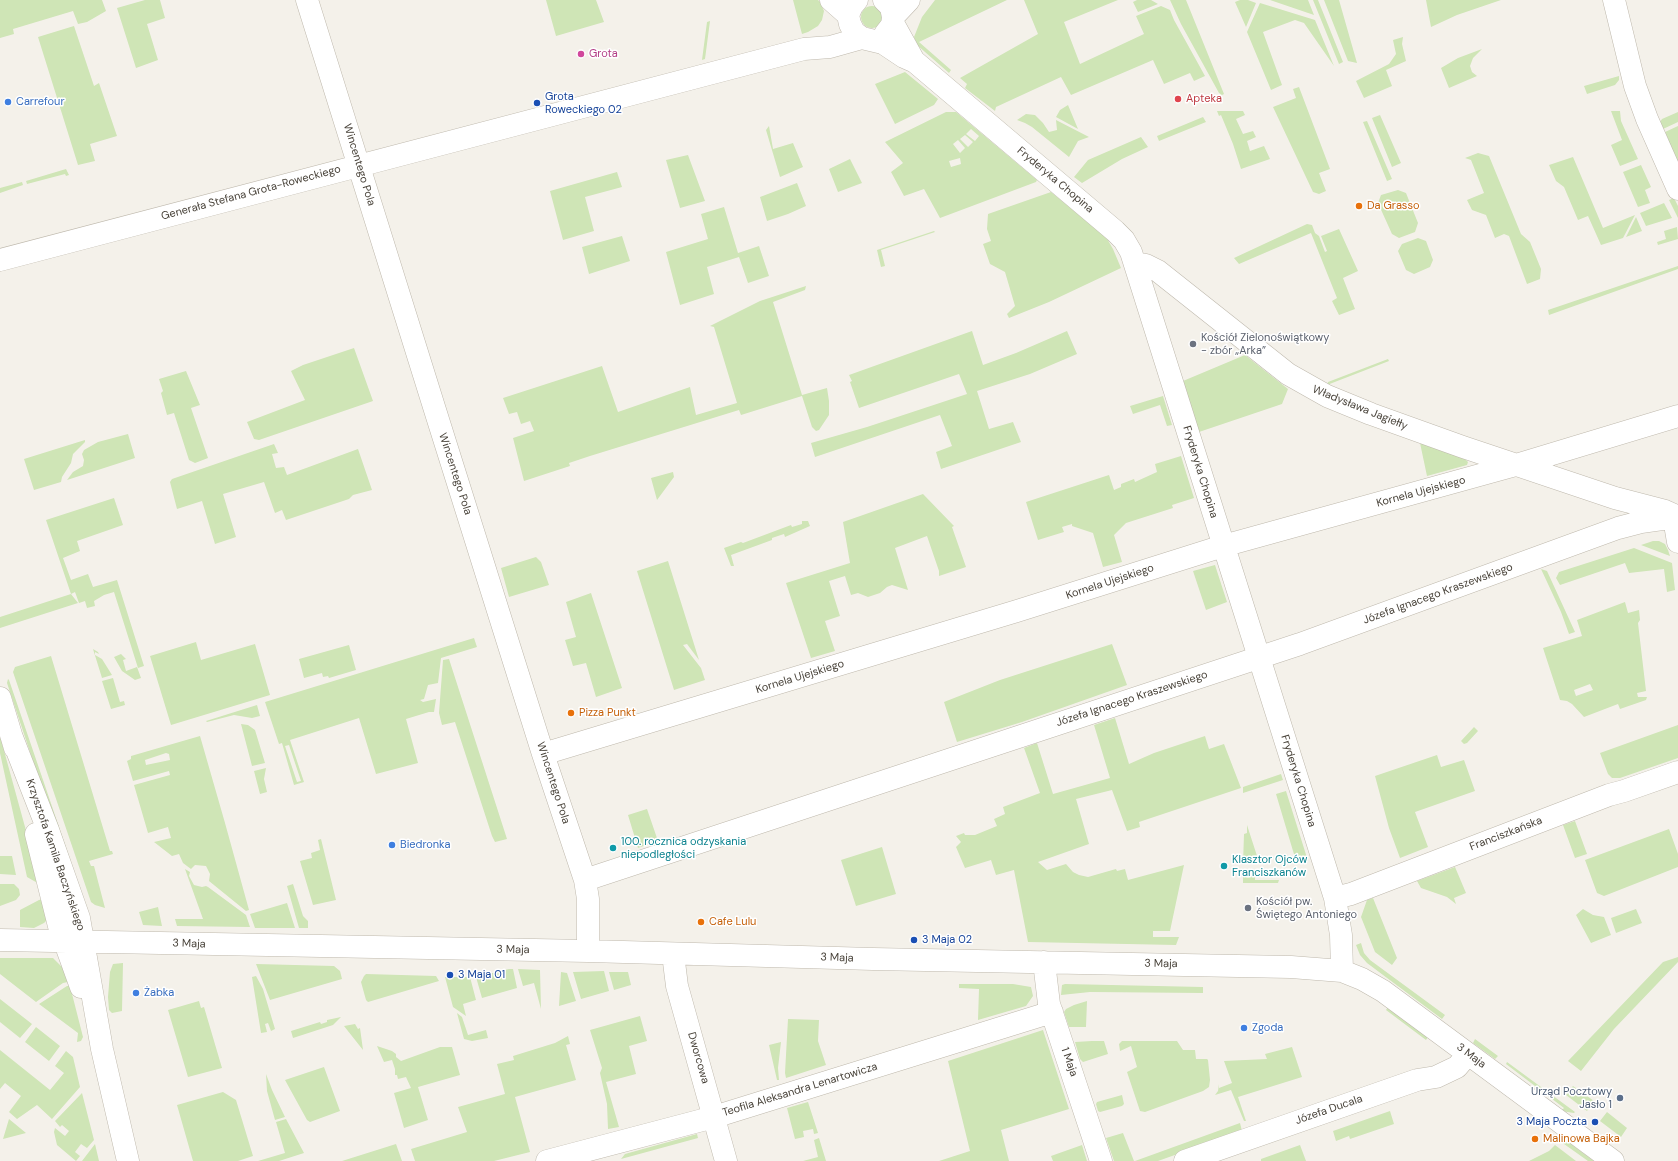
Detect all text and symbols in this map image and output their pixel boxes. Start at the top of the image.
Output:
place label: Grota [589,47,618,61]
marker: Grota [576,49,586,59]
place label: Grota Roweckiego 02 [545,90,622,116]
place label: Apteka [1186,92,1222,106]
marker: Apteka [1173,94,1183,104]
place label: Carrefour [16,95,64,109]
marker: Carrefour [3,97,13,107]
marker: Grota Roweckiego 02 [532,98,542,108]
street label: Wincentego Pola [340,122,378,208]
street label: Fryderyka Chopina [1014,144,1096,216]
street label: Generała Stefana Grota-Roweckiego [160,163,342,223]
place label: Da Grasso [1367,199,1419,213]
marker: Da Grasso [1354,201,1364,211]
place label: Kościół Zielonoświątkowy - zbór „Arka” [1201,331,1329,357]
marker: Kościół Zielonoświątkowy - zbór „Arka” [1188,339,1198,349]
street label: Władysława Jagiełły [1310,383,1410,433]
street label: Fryderyka Chopina [1180,424,1220,520]
street label: Wincentego Pola [436,431,474,517]
street label: Kornela Ujejskiego [1375,474,1467,510]
street label: Józefa Ignacego Kraszewskiego [1361,561,1515,627]
street label: Kornela Ujejskiego [1064,562,1156,602]
street label: Kornela Ujejskiego [754,657,846,697]
street label: Józefa Ignacego Kraszewskiego [1055,668,1209,730]
place label: Pizza Punkt [579,706,636,720]
marker: Pizza Punkt [566,708,576,718]
street label: Fryderyka Chopina [1278,733,1318,829]
street label: Wincentego Pola [534,740,572,826]
street label: Krzysztofa Kamila Baczyńskiego [23,777,87,933]
street label: Franciszkańska [1468,814,1544,854]
place label: 100. rocznica odzyskania niepodległości [621,835,746,861]
place label: Biedronka [400,838,451,852]
marker: Biedronka [387,840,397,850]
marker: 100. rocznica odzyskania niepodległości [608,843,618,853]
place label: Klasztor Ojców Franciszkanów [1232,853,1307,879]
marker: Klasztor Ojców Franciszkanów [1219,861,1229,871]
place label: Kościół pw. Świętego Antoniego [1256,895,1357,921]
marker: Kościół pw. Świętego Antoniego [1243,903,1253,913]
place label: Cafe Lulu [709,915,756,929]
marker: Cafe Lulu [696,917,706,927]
place label: 3 Maja 02 [922,933,972,947]
marker: 3 Maja 02 [909,935,919,945]
street label: 3 Maja [172,937,206,951]
street label: 3 Maja [496,943,530,957]
street label: 3 Maja [820,951,854,965]
street label: 3 Maja [1144,957,1178,971]
place label: 3 Maja 01 [458,968,505,982]
marker: 3 Maja 01 [445,970,455,980]
place label: Żabka [144,986,174,1000]
marker: Żabka [131,988,141,998]
place label: Zgoda [1252,1021,1283,1035]
marker: Zgoda [1239,1023,1249,1033]
street label: Dworcowa [684,1031,712,1085]
street label: 3 Maja [1454,1041,1488,1071]
street label: 1 Maja [1058,1046,1080,1078]
street label: Teofila Aleksandra Lenartowicza [721,1060,879,1120]
place label: Urząd Pocztowy Jasło 1 [1531,1085,1612,1111]
street label: Józefa Ducala [1294,1092,1364,1128]
marker: Urząd Pocztowy Jasło 1 [1615,1093,1625,1103]
place label: 3 Maja Poczta [1517,1115,1587,1129]
marker: 3 Maja Poczta [1590,1117,1600,1127]
place label: Malinowa Bajka [1543,1132,1620,1146]
marker: Malinowa Bajka [1530,1134,1540,1144]

